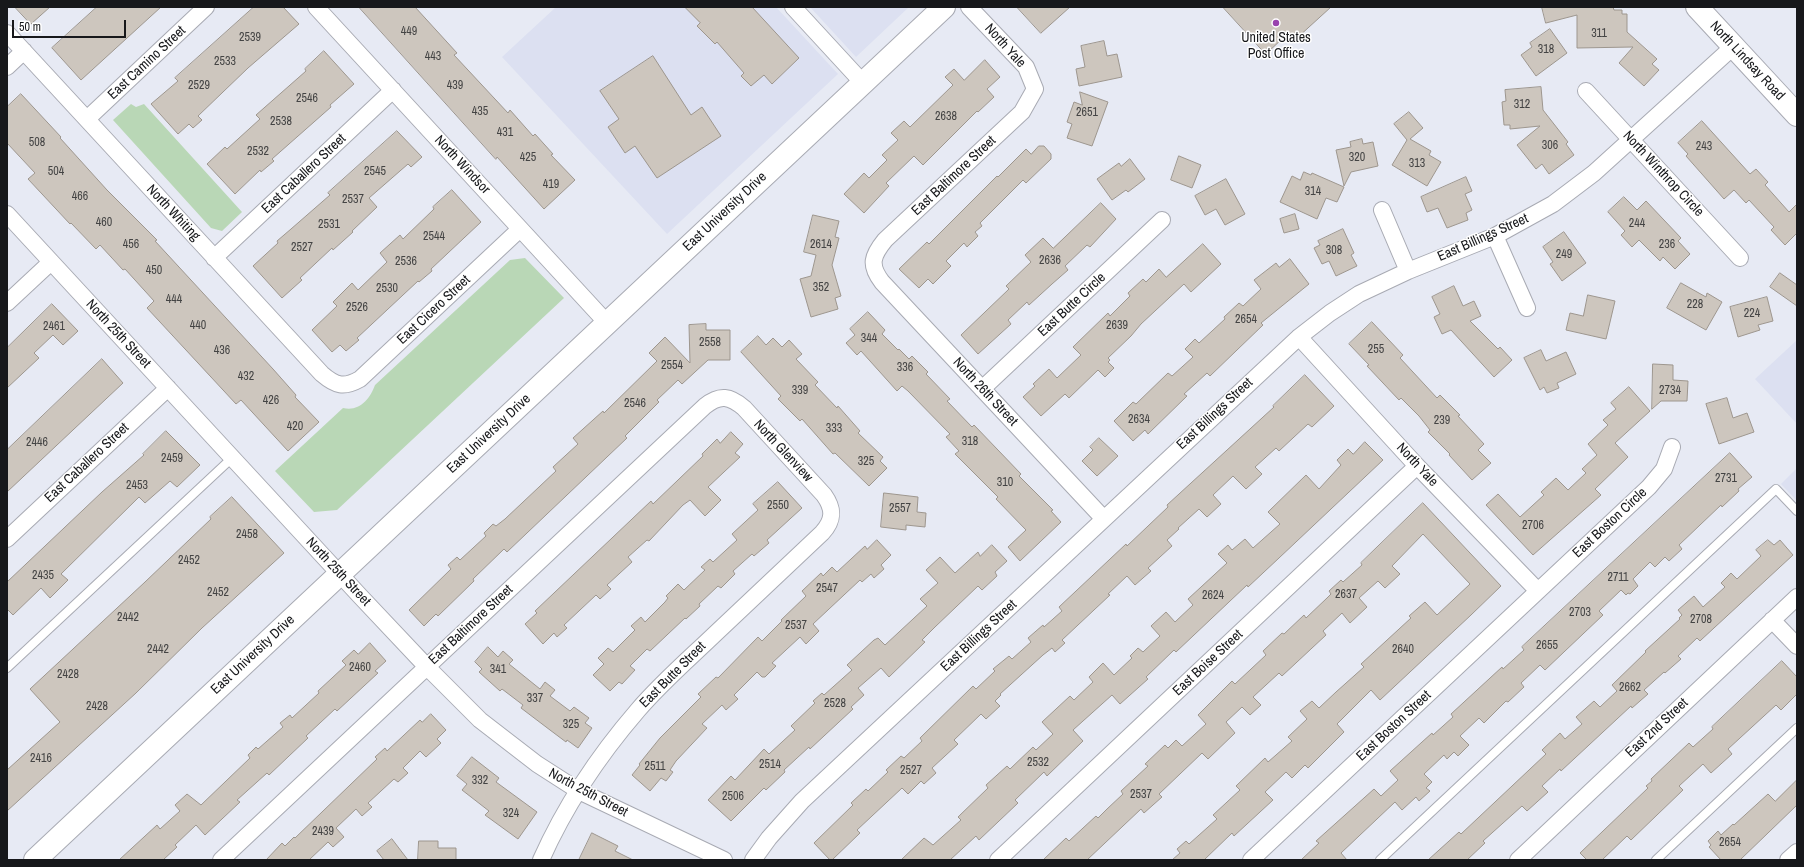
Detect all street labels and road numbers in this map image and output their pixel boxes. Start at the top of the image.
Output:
street label: North Lindsay Road [1706,18,1788,104]
street label: North Yale [981,21,1029,71]
street label: East Camino Street [105,23,189,103]
street label: North Winthrop Circle [1619,128,1707,220]
street label: East Caballero Street [258,131,350,217]
street label: North Windsor [431,132,493,198]
street label: East Baltimore Street [908,133,1000,219]
street label: East University Drive [680,169,770,255]
street label: North Whiting [143,181,203,245]
street label: East Billings Street [1435,210,1531,266]
street label: East Butte Circle [1035,269,1109,341]
street label: East Cicero Street [394,272,474,348]
street label: North 25th Street [82,296,154,372]
street label: North 26th Street [949,354,1021,430]
street label: East Billings Street [1174,375,1256,453]
street label: East University Drive [444,391,534,477]
street label: North Glenview [750,416,816,486]
street label: East Caballero Street [41,420,133,506]
street label: North Yale [1393,440,1441,490]
street label: East Boston Circle [1570,484,1650,562]
street label: North 25th Street [302,534,374,610]
street label: East Baltimore Street [425,582,517,668]
street label: East Billings Street [938,597,1020,675]
street label: East University Drive [208,612,298,698]
street label: East Boise Street [1170,626,1246,700]
street label: East Butte Street [636,638,710,712]
street label: East Boston Street [1353,687,1435,765]
street label: East 2nd Street [1622,695,1692,761]
street label: North 25th Street [545,765,631,821]

